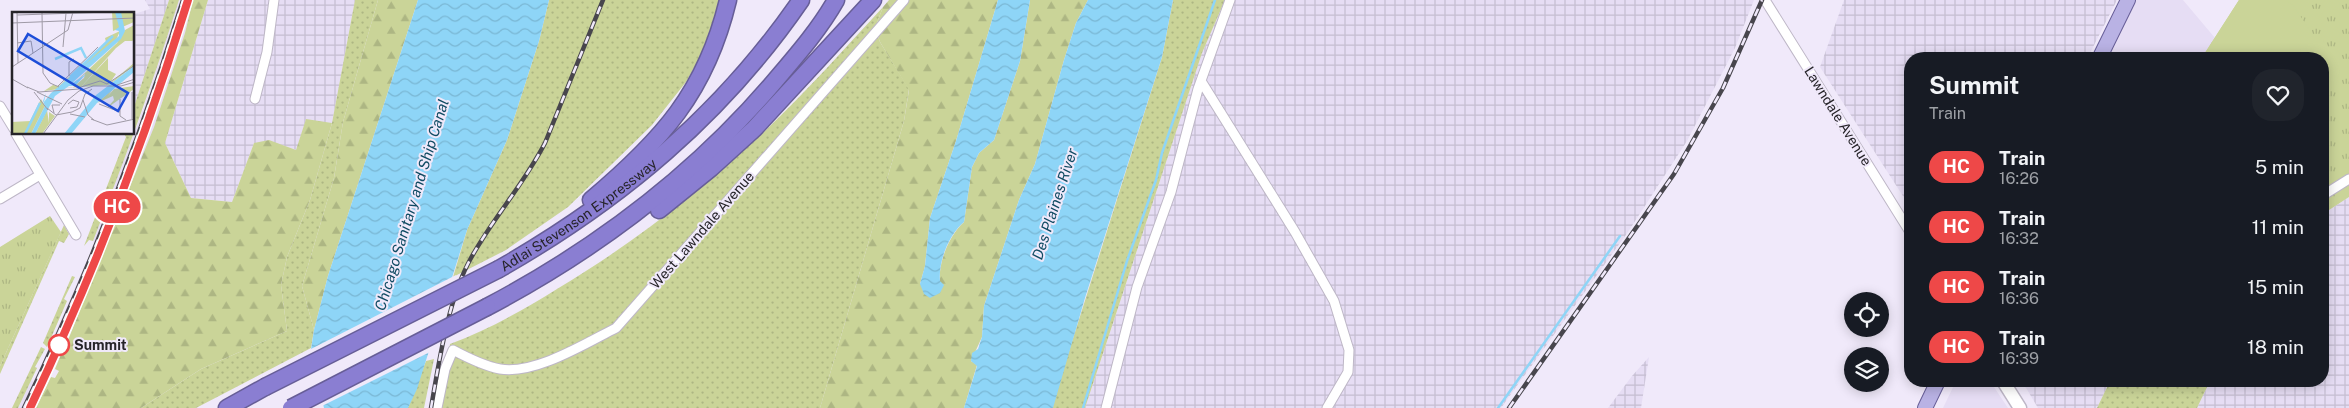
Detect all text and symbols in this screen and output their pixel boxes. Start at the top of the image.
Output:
inset map [12,12,135,135]
street label: Lawndale Avenue [1801,64,1875,168]
button: heart [2252,69,2304,121]
text: Summit [1929,71,2019,99]
water label: Chicago Sanitary and Ship Canal [371,97,452,313]
text: Train [1929,104,1966,123]
water label: Des Plaines River [1029,146,1081,262]
text: Train [1999,147,2045,169]
street label: Adlai Stevenson Expressway [497,155,660,275]
text: HC [1943,156,1970,177]
text: 5 min [2255,156,2304,178]
street label: West Lawndale Avenue [647,168,757,292]
text: 16:26 [1999,169,2039,188]
line badge: HC [94,191,140,223]
text: HC [104,196,130,217]
text: Train [1999,207,2045,229]
text: HC [1943,216,1970,237]
text: 11 min [2252,216,2304,238]
text: 16:32 [1999,229,2039,248]
text: Train [1999,267,2045,289]
text: HC [1943,276,1970,297]
text: 15 min [2247,276,2304,298]
text: 16:36 [1999,289,2039,308]
map controls [1844,292,1889,392]
button: locate [1844,292,1889,337]
text: Train [1999,327,2045,349]
marker: Summit [48,334,70,356]
text: HC [1943,336,1970,357]
text: 18 min [2247,336,2304,358]
place label: Summit [74,337,127,353]
button: layers [1844,347,1889,392]
text: 16:39 [1999,349,2039,368]

